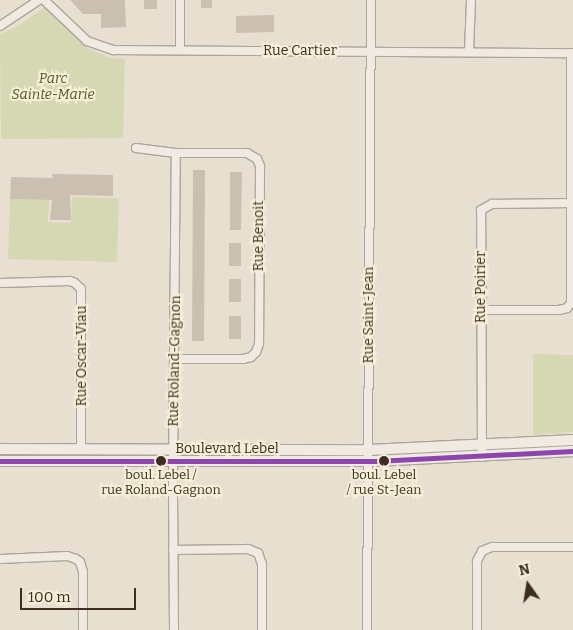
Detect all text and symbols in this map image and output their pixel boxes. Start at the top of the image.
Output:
street label: Rue Cartier [263,43,337,59]
park label: Parc Sainte-Marie [12,71,94,104]
street label: Rue Benoit [251,201,267,271]
street label: Rue Poirier [473,251,489,323]
street label: Rue Saint-Jean [361,267,377,363]
street label: Rue Roland-Gagnon [165,295,185,427]
street label: Rue Oscar-Viau [74,306,90,406]
street label: Boulevard Lebel [175,441,279,457]
marker: boul. Lebel / rue Roland-Gagnon [156,456,166,466]
marker: boul. Lebel / rue St-Jean [379,456,389,466]
place label: boul. Lebel / rue Roland-Gagnon [101,468,221,499]
place label: boul. Lebel / rue St-Jean [346,468,422,499]
north arrow [503,560,553,610]
text: N [517,560,532,579]
scale bar [22,578,139,610]
text: 100 m [28,588,71,606]

